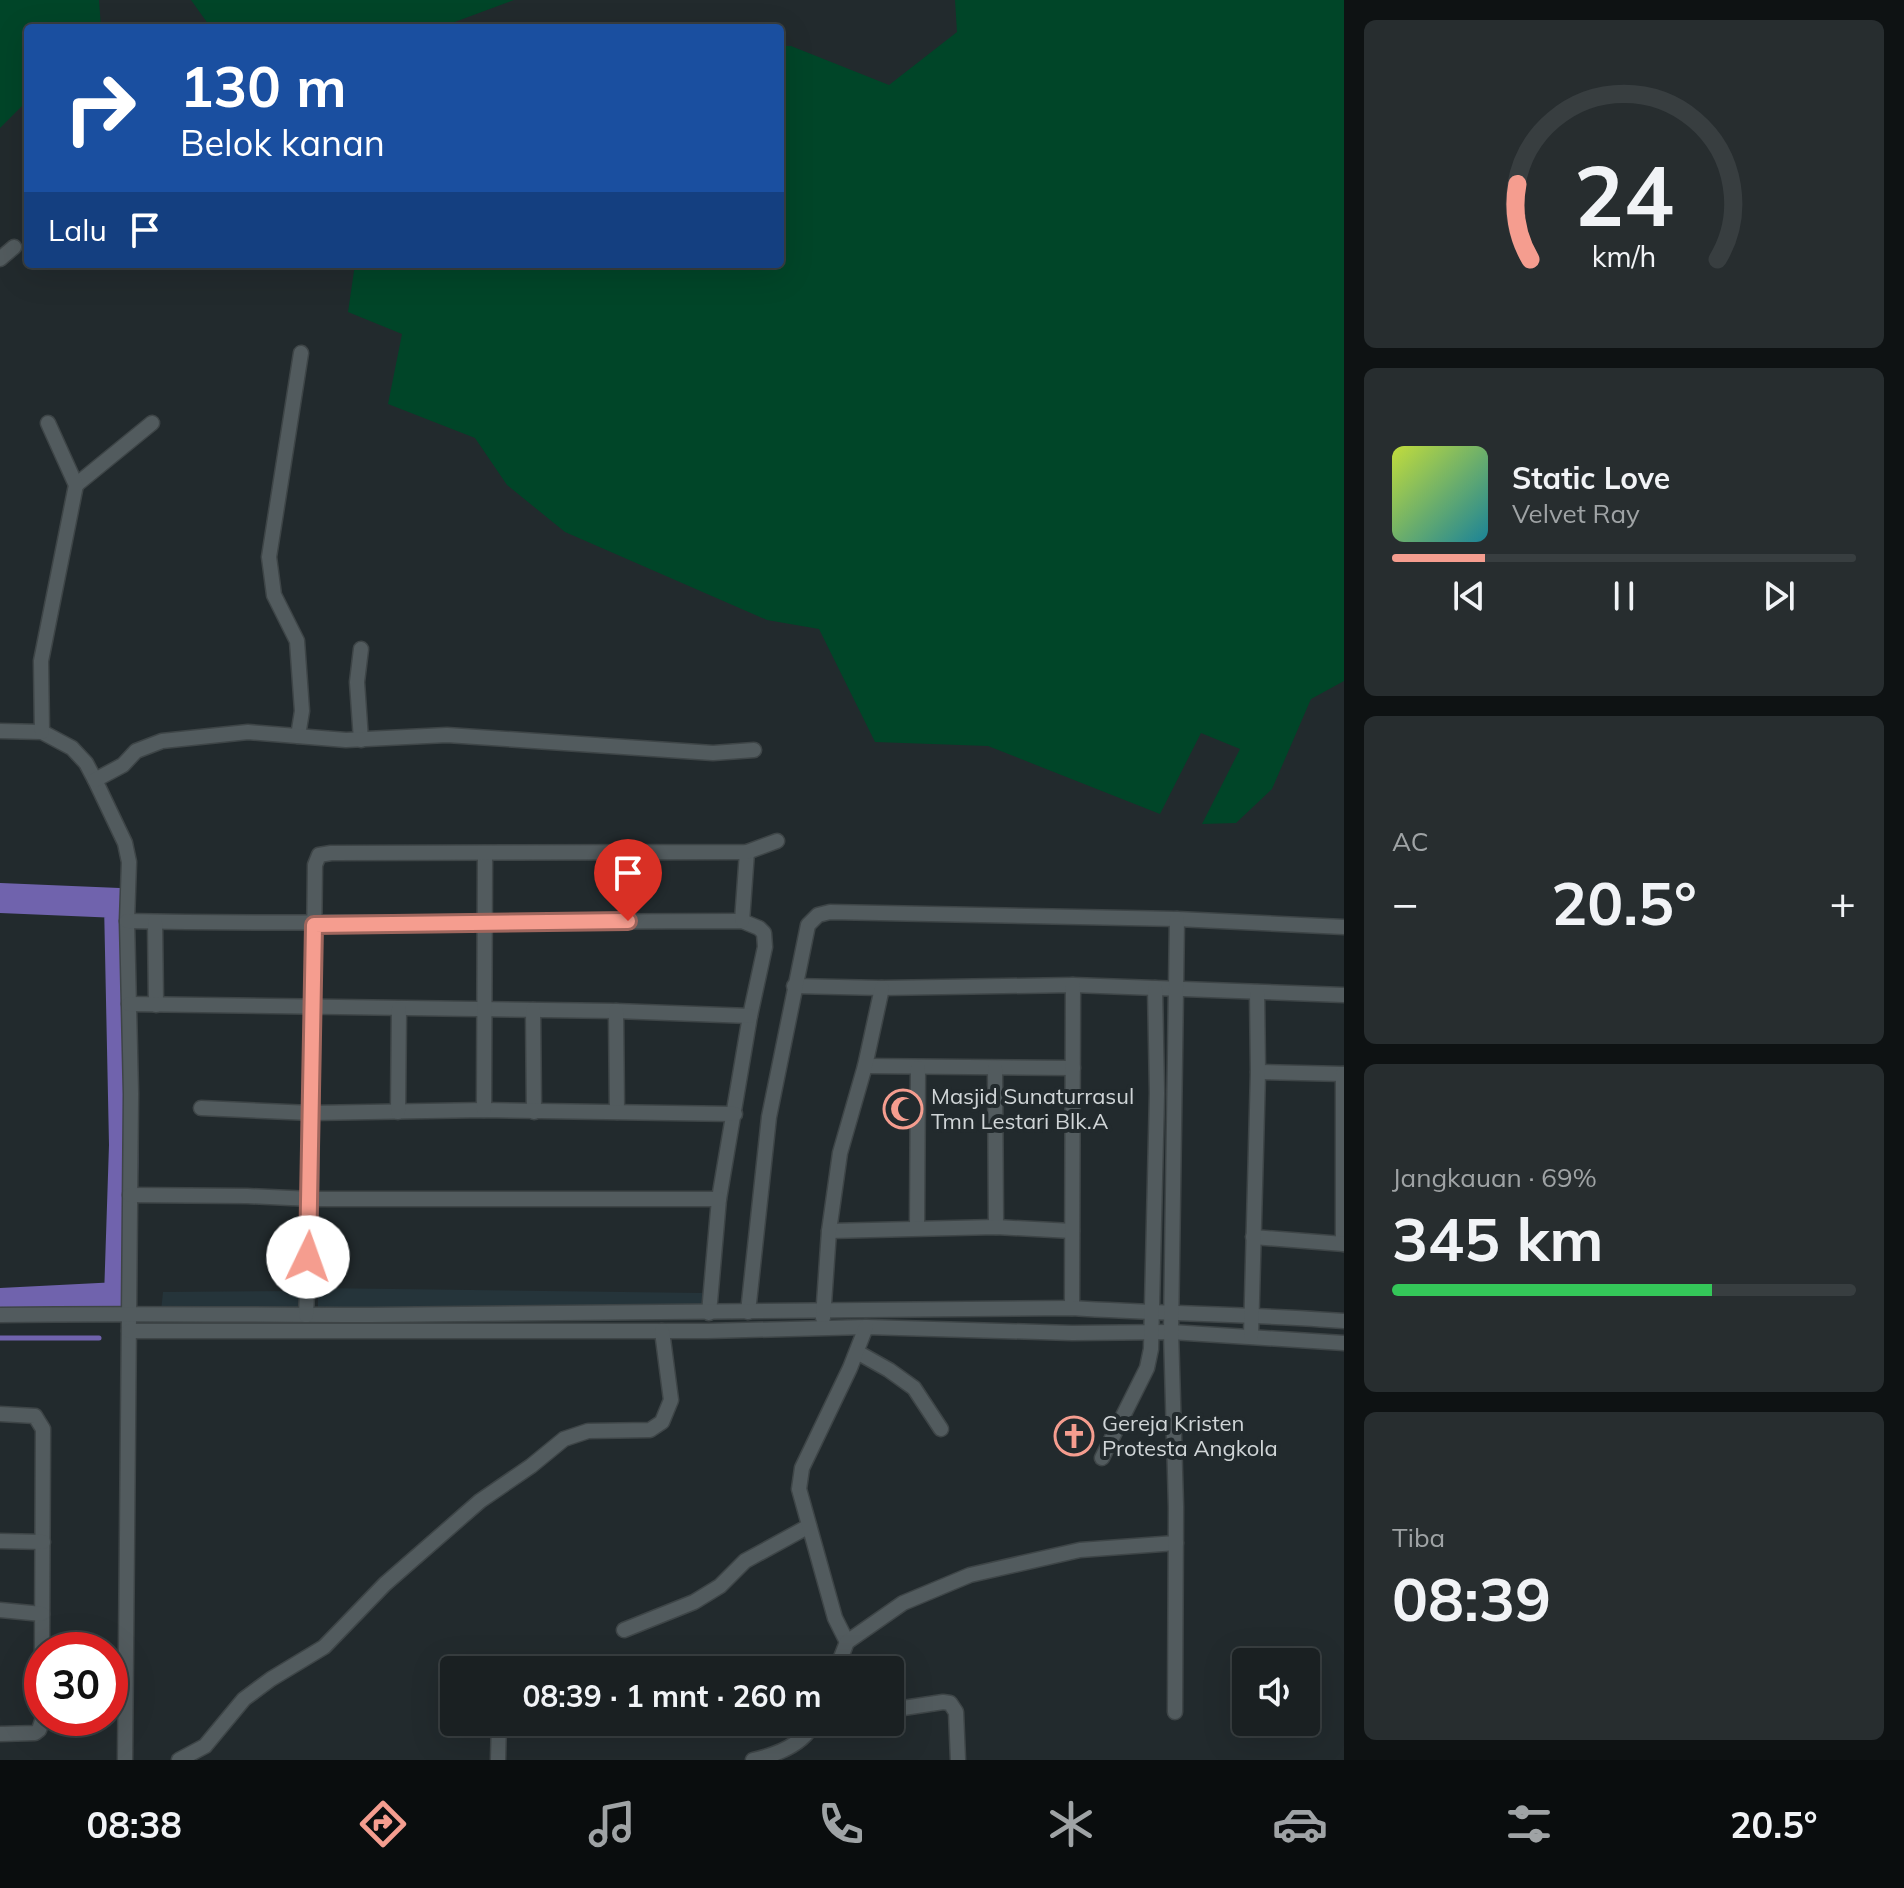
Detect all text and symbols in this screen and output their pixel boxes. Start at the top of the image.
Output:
text: 130 m [180,51,347,121]
icon: right [48,56,152,160]
text: Belok kanan [180,120,385,165]
text: 24 [1574,142,1674,247]
icon: arrive [123,208,167,252]
text: Lalu [48,211,107,249]
text: km/h [1592,238,1656,274]
text: Static Love [1512,459,1670,497]
text: Velvet Ray [1512,497,1640,530]
icon: previous [1447,574,1491,618]
icon: pause [1602,574,1646,618]
icon: next [1757,574,1801,618]
text: AC [1392,825,1429,858]
pin [594,839,662,921]
icon: arrive [606,851,650,895]
text: 20.5° [1551,865,1697,940]
text: − [1392,875,1418,930]
text: + [1830,875,1856,930]
place label: Masjid Sunaturrasul Tmn Lestari Blk.A [931,1082,1134,1135]
mosque icon: Masjid Sunaturrasul Tmn Lestari Blk.A [882,1088,924,1130]
text: Jangkauan · 69% [1392,1161,1597,1194]
text: 345 km [1392,1201,1604,1276]
position arrow [266,1215,350,1299]
place label: Gereja Kristen Protesta Angkola [1102,1409,1278,1462]
church icon: Gereja Kristen Protesta Angkola [1053,1415,1095,1457]
text: Tiba [1392,1521,1445,1554]
text: 08:39 [1392,1561,1551,1636]
speed limit sign: 30 [24,1632,128,1736]
map controls [1232,1648,1320,1736]
button: sound [1232,1648,1320,1736]
text: 08:39 · 1 mnt · 260 m [522,1677,822,1715]
icon: directions [355,1796,411,1852]
icon: music [584,1796,640,1852]
icon: phone [813,1796,869,1852]
icon: climate [1043,1796,1099,1852]
icon: car [1272,1796,1328,1852]
icon: filters [1501,1796,1557,1852]
text: 08:38 [87,1802,182,1847]
text: 20.5° [1730,1802,1817,1847]

